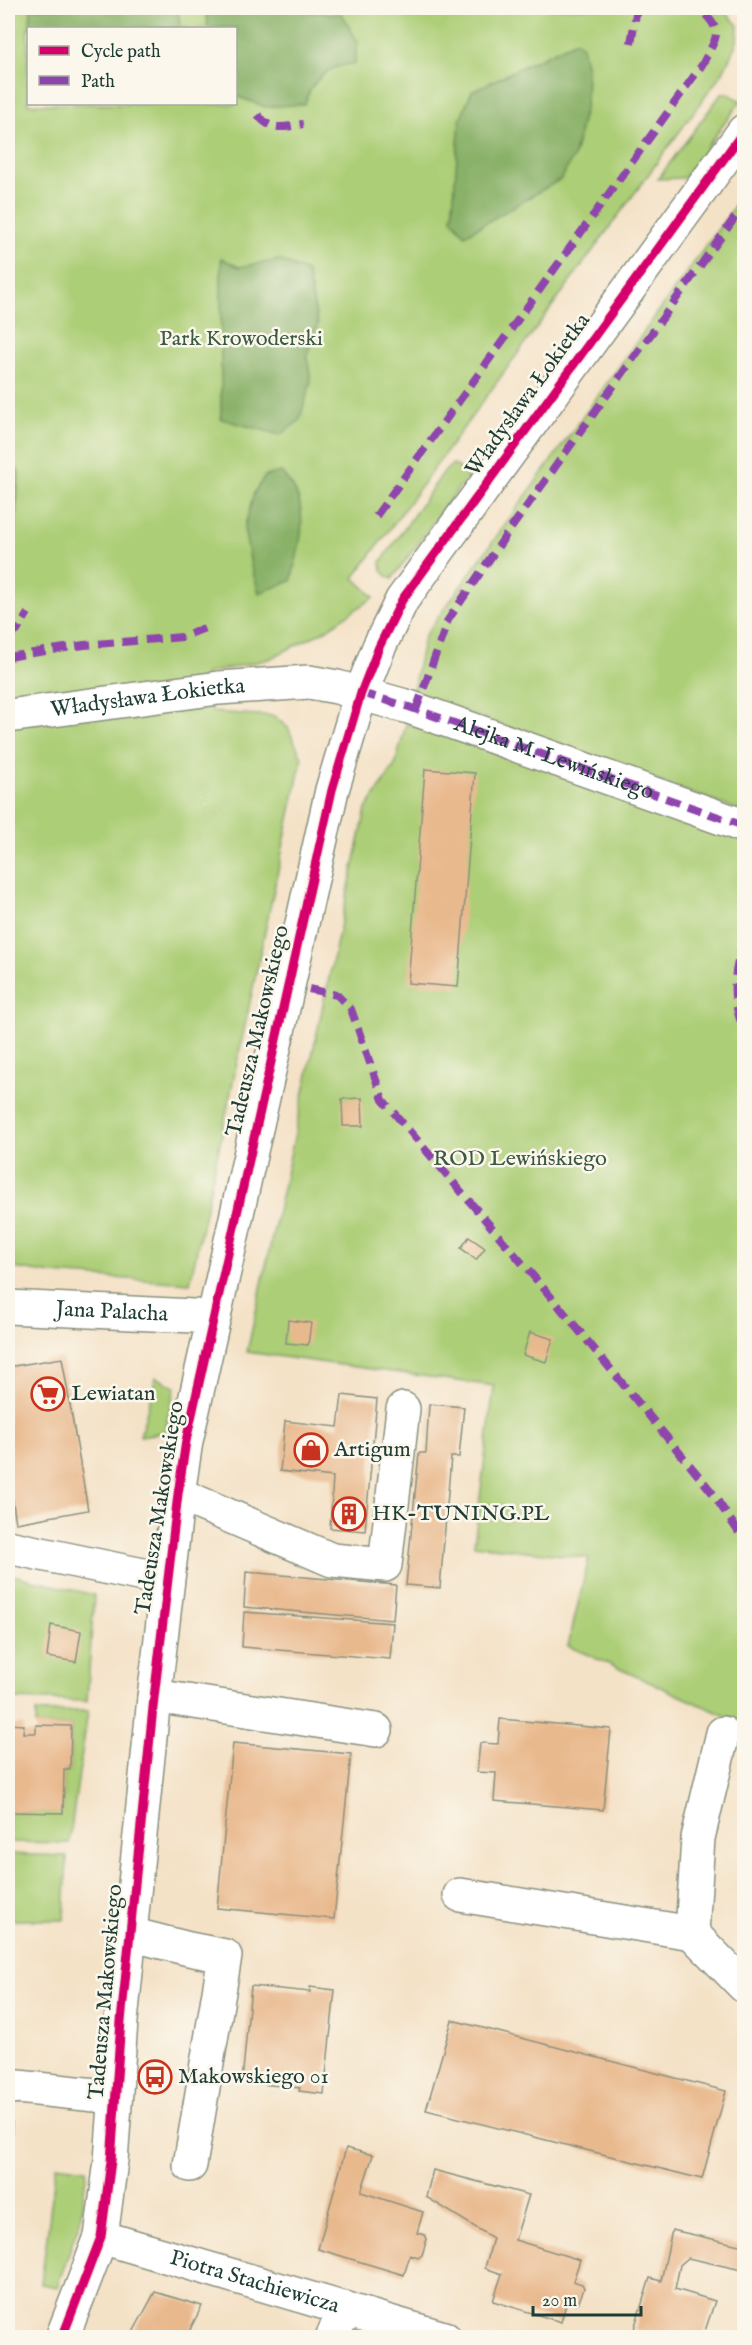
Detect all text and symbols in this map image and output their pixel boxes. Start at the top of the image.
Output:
legend [27,27,237,105]
text: Cycle path [81,41,161,64]
text: Path [81,71,115,94]
street label: Władysława Łokietka [459,307,597,482]
park label: Park Krowoderski [159,325,323,353]
street label: Władysława Łokietka [49,672,246,724]
street label: Alejka M. Lewińskiego [450,710,658,807]
street label: Tadeusza Makowskiego [220,922,296,1140]
park label: ROD Lewińskiego [433,1145,607,1173]
street label: Jana Palacha [52,1295,169,1329]
supermarket icon: Lewiatan [30,1376,66,1412]
place label: Lewiatan [71,1380,156,1408]
street label: Tadeusza Makowskiego [129,1399,191,1617]
shop icon: Artigum [293,1432,329,1468]
place label: Artigum [333,1436,411,1464]
building icon: HK-TUNING.PL [331,1496,367,1532]
place label: HK-TUNING.PL [372,1500,550,1528]
street label: Tadeusza Makowskiego [83,1883,129,2101]
bus stop icon: Makowskiego 01 [137,2059,173,2095]
place label: Makowskiego 01 [178,2063,329,2091]
street label: Piotra Stachiewicza [167,2244,343,2321]
scale bar [533,2279,641,2317]
text: 20 m [542,2290,577,2313]

